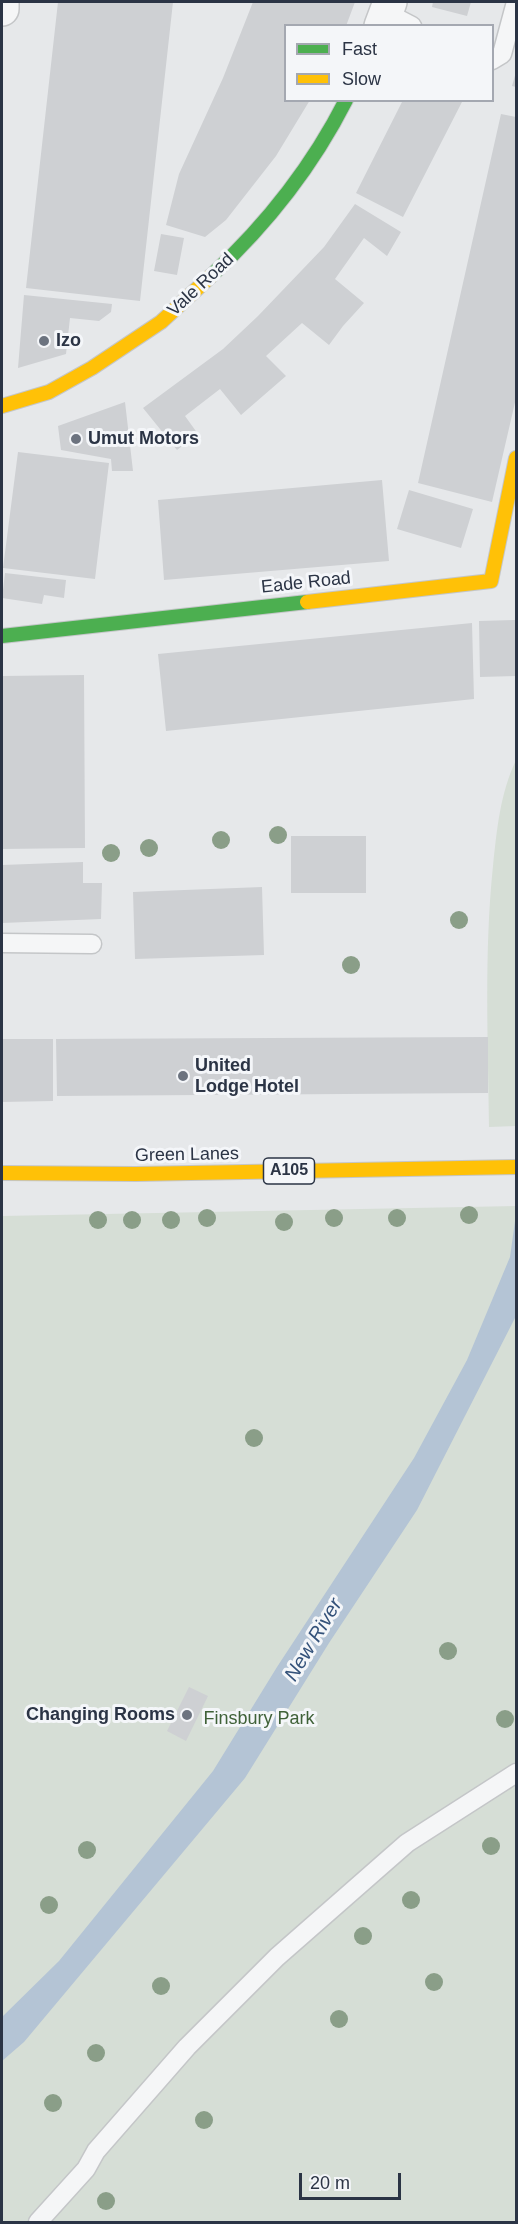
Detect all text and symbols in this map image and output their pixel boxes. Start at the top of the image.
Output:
legend [284,24,494,102]
text: Fast [342,39,377,59]
text: Slow [342,69,381,89]
street label: Vale Road [163,249,239,321]
place label: Izo [56,330,81,352]
marker: Izo [37,334,51,348]
place label: Umut Motors [88,428,199,450]
marker: Umut Motors [69,432,83,446]
street label: Eade Road [260,568,352,598]
place label: United Lodge Hotel [195,1055,299,1098]
marker: United Lodge Hotel [176,1069,190,1083]
street label: Green Lanes [135,1143,239,1167]
road number: A105 [264,1158,314,1184]
water label: New River [280,1594,348,1686]
place label: Changing Rooms [26,1704,175,1726]
marker: Changing Rooms [180,1708,194,1722]
park label: Finsbury Park [203,1708,315,1730]
scale bar [302,2161,404,2199]
text: 20 m [310,2173,350,2193]

